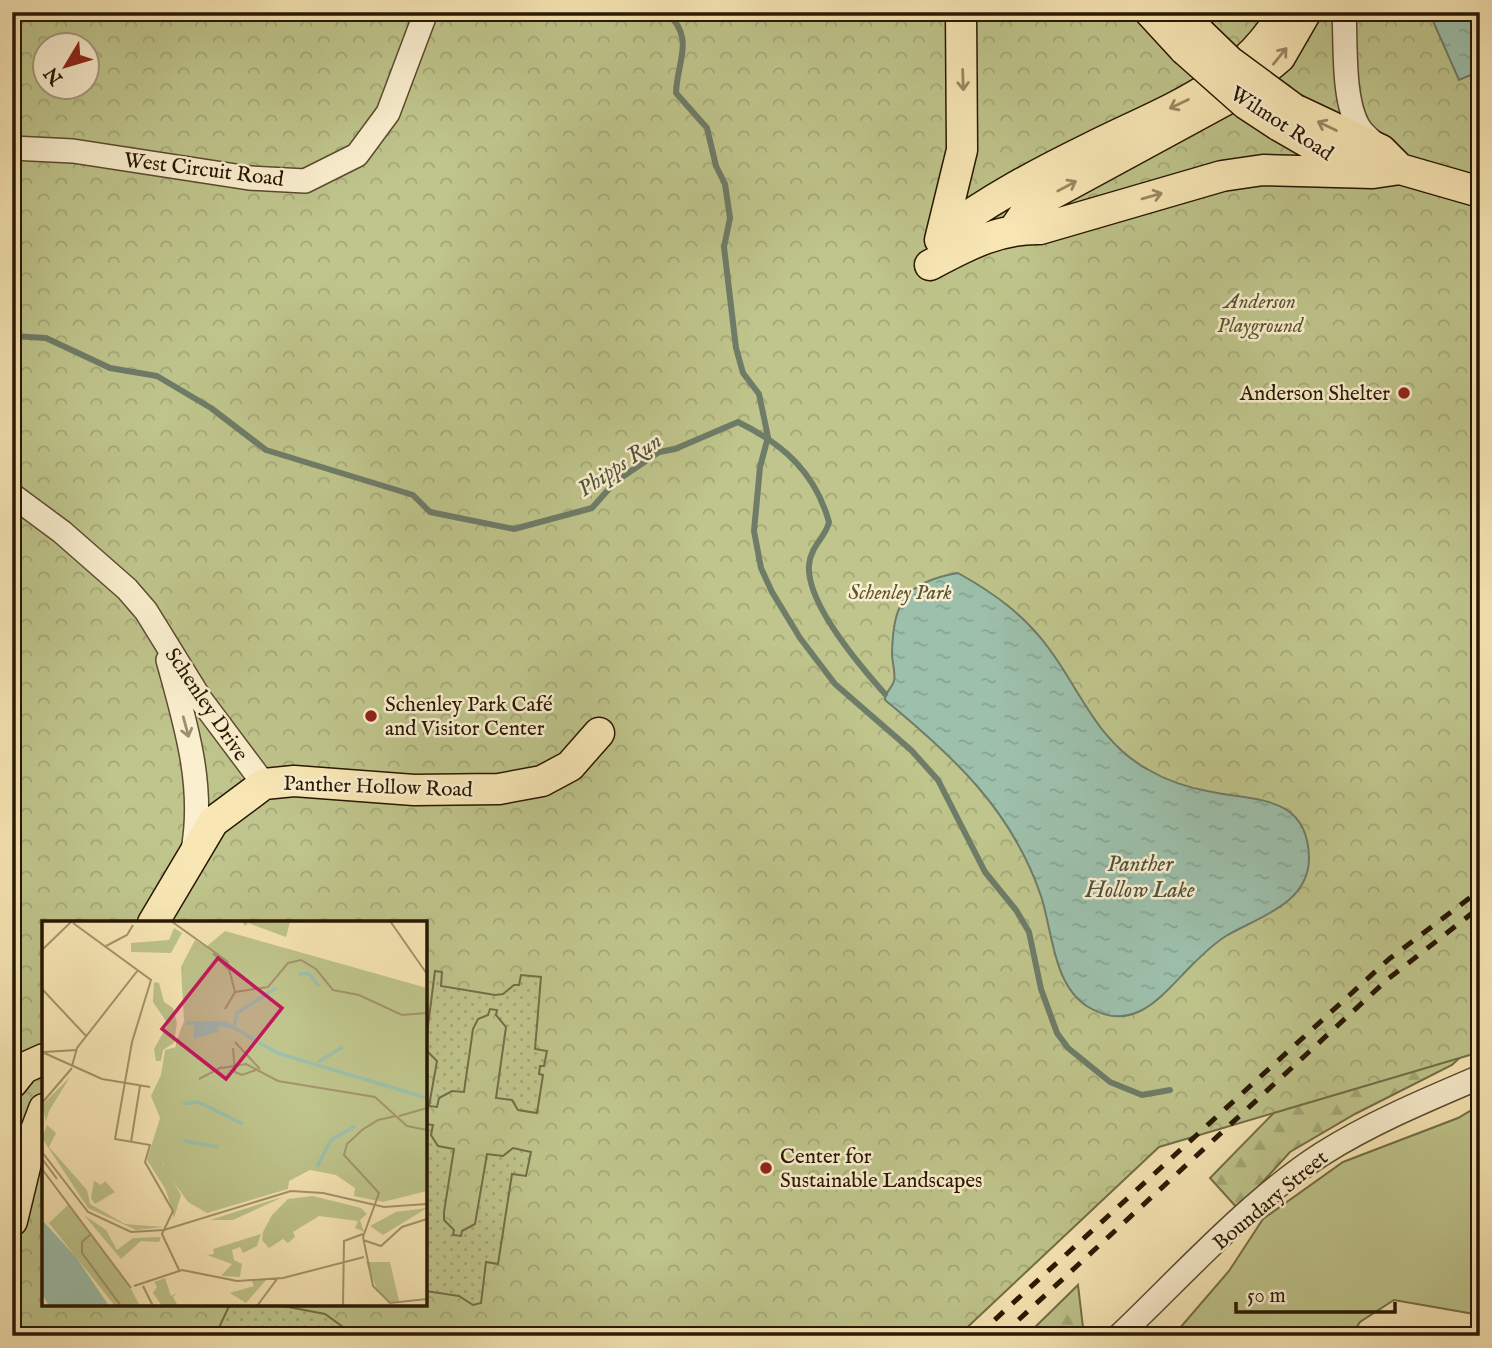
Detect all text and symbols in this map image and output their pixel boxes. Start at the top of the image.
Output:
north arrow [32,32,102,102]
one-way arrow [1272,47,1288,65]
text: N [39,61,69,90]
one-way arrow [956,69,969,92]
street label: Wilmot Road [1224,81,1339,168]
one-way arrow [1169,98,1190,111]
one-way arrow [1317,118,1338,132]
street label: West Circuit Road [122,147,286,194]
one-way arrow [1056,179,1076,193]
one-way arrow [1141,189,1163,202]
park label: Anderson Playground [1217,289,1305,340]
place label: Anderson Shelter [1239,381,1390,408]
marker: Anderson Shelter [1396,385,1412,401]
water label: Phipps Run [572,426,668,504]
park label: Schenley Park [848,580,952,607]
street label: Schenley Drive [158,643,254,767]
place label: Schenley Park Café and Visitor Center [385,692,553,743]
marker: Schenley Park Café and Visitor Center [363,708,379,724]
one-way arrow [180,715,193,738]
street label: Panther Hollow Road [283,771,474,804]
water label: Panther Hollow Lake [1084,850,1195,905]
inset map [42,921,427,1306]
place label: Center for Sustainable Landscapes [780,1144,982,1195]
street label: Boundary Street [1208,1145,1334,1257]
marker: Center for Sustainable Landscapes [758,1160,774,1176]
scale bar [1236,1271,1396,1315]
text: 50 m [1247,1283,1286,1310]

